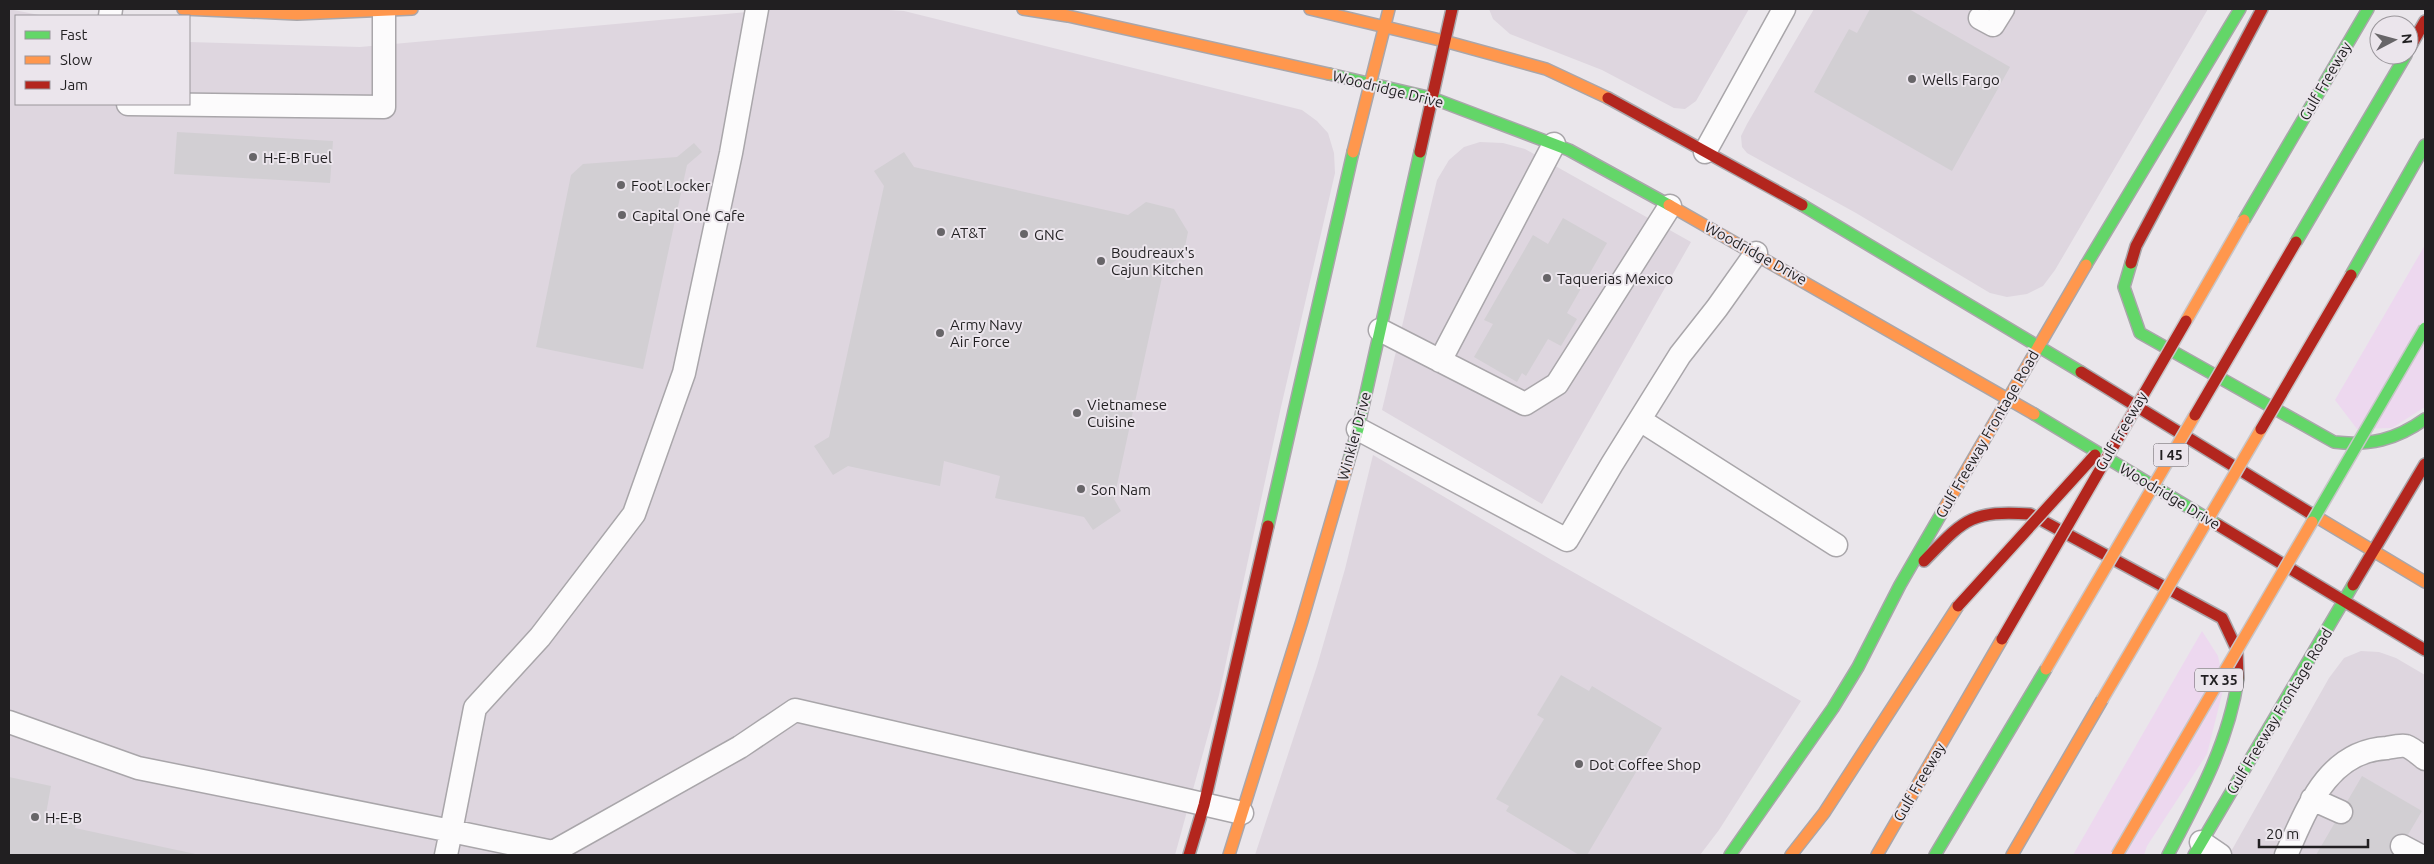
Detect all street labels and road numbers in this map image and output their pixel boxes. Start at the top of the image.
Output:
street label: Gulf Freeway [2296,39,2354,123]
street label: Woodridge Drive [1331,67,1445,111]
street label: Woodridge Drive [1702,218,1810,288]
street label: Gulf Freeway Frontage Road [1932,347,2042,521]
street label: Gulf Freeway [2092,389,2150,473]
street label: Winkler Drive [1334,390,1374,482]
road number: I 45 [2154,444,2188,466]
street label: Woodridge Drive [2117,459,2223,533]
street label: Gulf Freeway Frontage Road [2223,625,2335,797]
road number: TX 35 [2195,668,2243,692]
street label: Gulf Freeway [1890,740,1948,824]

